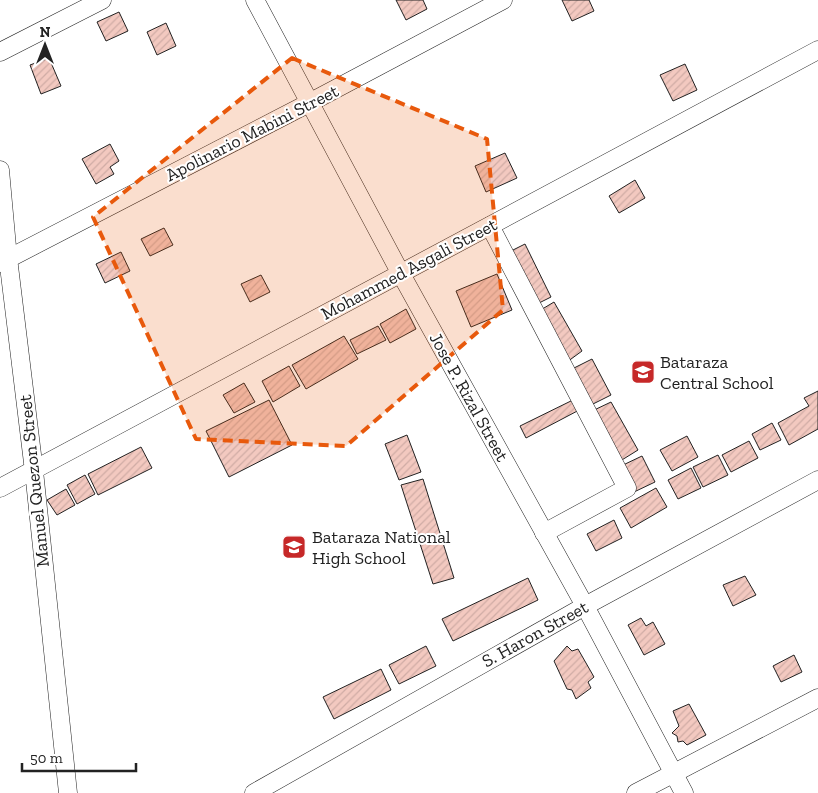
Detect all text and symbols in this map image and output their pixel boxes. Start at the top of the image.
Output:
north arrow [20,20,70,70]
text: N [40,24,51,41]
street label: Apolinario Mabini Street [162,80,343,186]
street label: Mohammed Asgali Street [317,213,501,325]
street label: Jose P. Rizal Street [425,329,514,465]
place label: Bataraza Central School [660,351,774,394]
school or university icon: Bataraza Central School [630,359,656,385]
street label: Manuel Quezon Street [14,393,54,568]
place label: Bataraza National High School [312,526,451,569]
school or university icon: Bataraza National High School [281,534,307,560]
street label: S. Haron Street [478,596,592,672]
scale bar [22,740,136,772]
text: 50 m [30,749,63,767]

